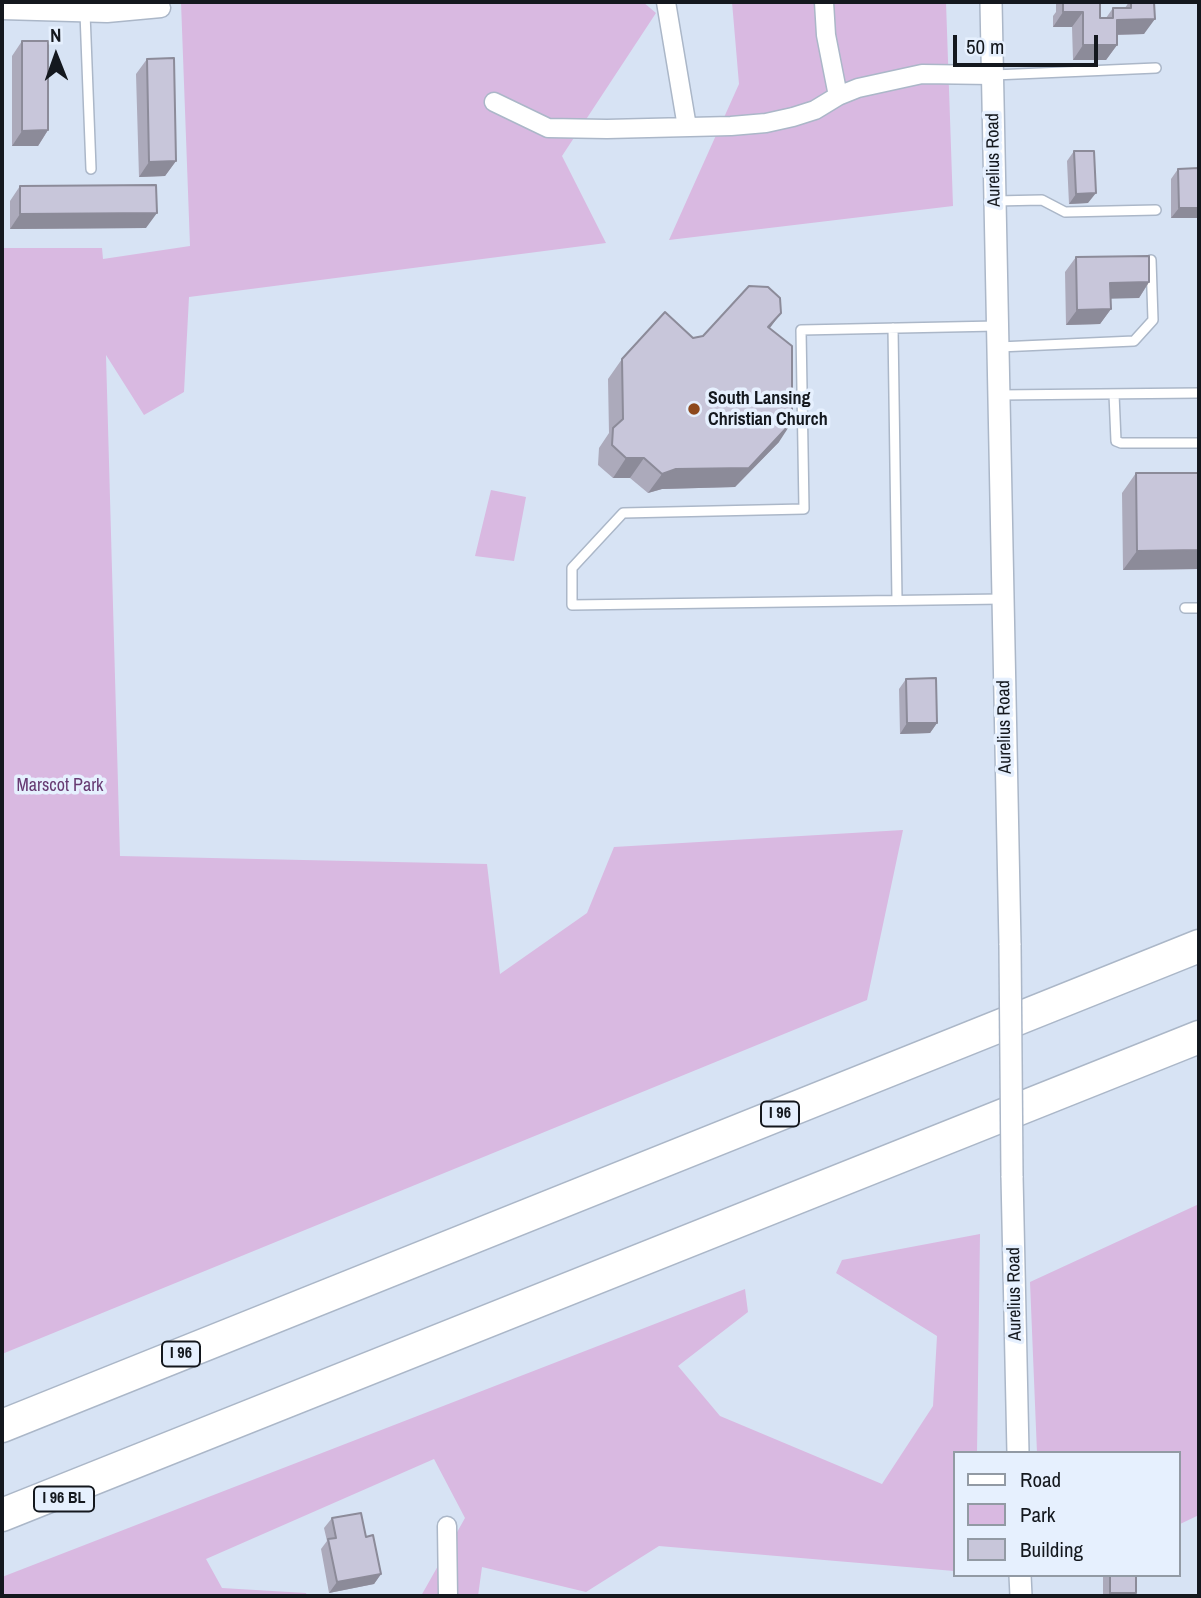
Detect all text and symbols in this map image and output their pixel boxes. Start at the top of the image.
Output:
north arrow [21,21,91,91]
scale bar [956,21,1101,65]
text: N [50,22,61,48]
text: 50 m [966,32,1004,61]
street label: Aurelius Road [982,113,1006,207]
place label: South Lansing Christian Church [708,388,828,430]
marker: South Lansing Christian Church [686,401,702,417]
street label: Aurelius Road [993,680,1017,774]
park label: Marscot Park [17,775,103,797]
road number: I 96 [761,1102,799,1126]
street label: Aurelius Road [1003,1247,1027,1341]
road number: I 96 [162,1342,200,1366]
legend [953,1451,1180,1577]
text: Road [1020,1465,1061,1494]
road number: I 96 BL [34,1486,94,1512]
text: Park [1020,1500,1055,1529]
text: Building [1020,1535,1083,1564]

